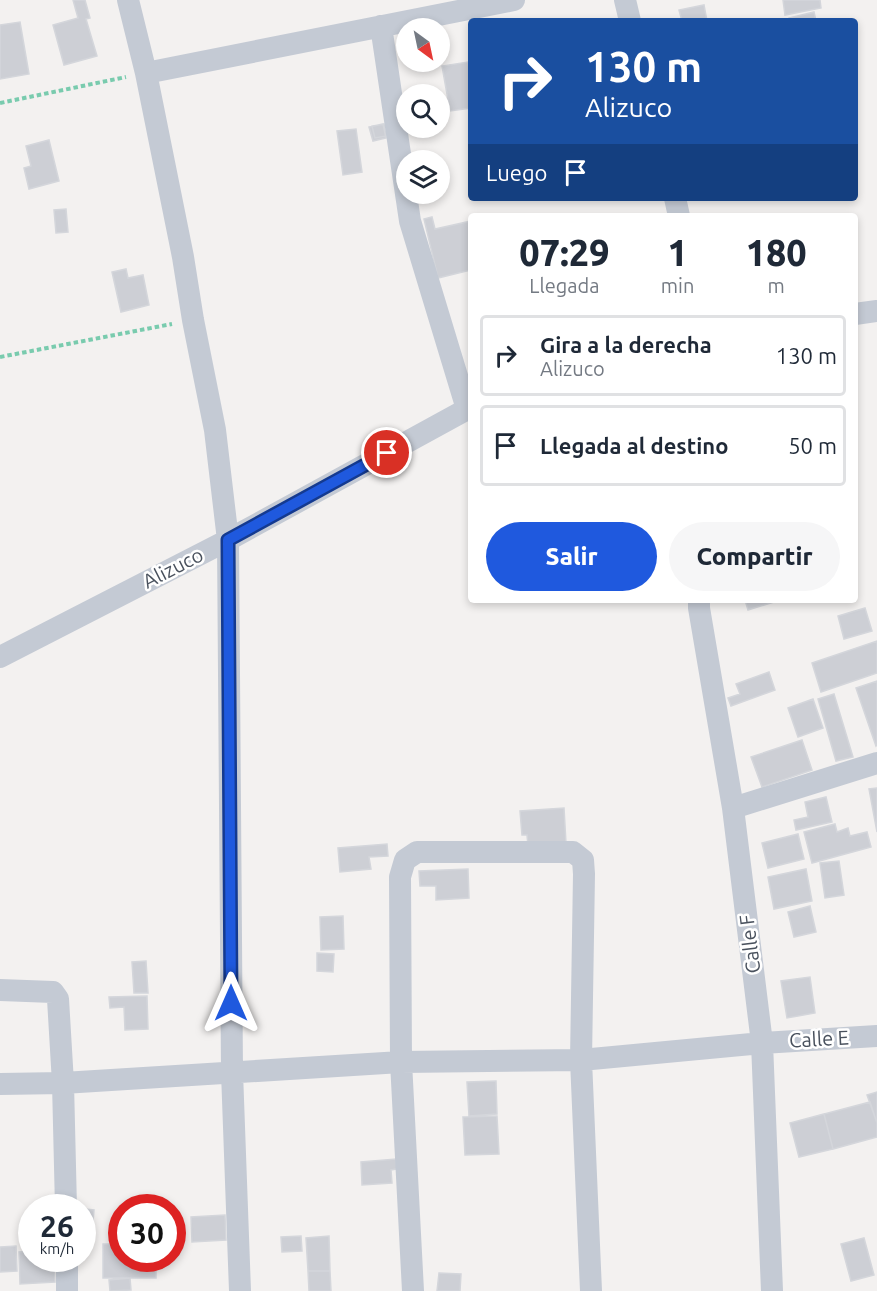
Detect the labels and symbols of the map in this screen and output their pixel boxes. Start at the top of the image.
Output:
north arrow [396,18,450,72]
pin [361,427,412,478]
street label: Alizuco [139,543,207,592]
street label: Calle F [734,913,765,975]
position arrow [199,971,263,1035]
street label: Calle E [788,1025,849,1052]
speed limit sign: 30 [108,1194,186,1272]

